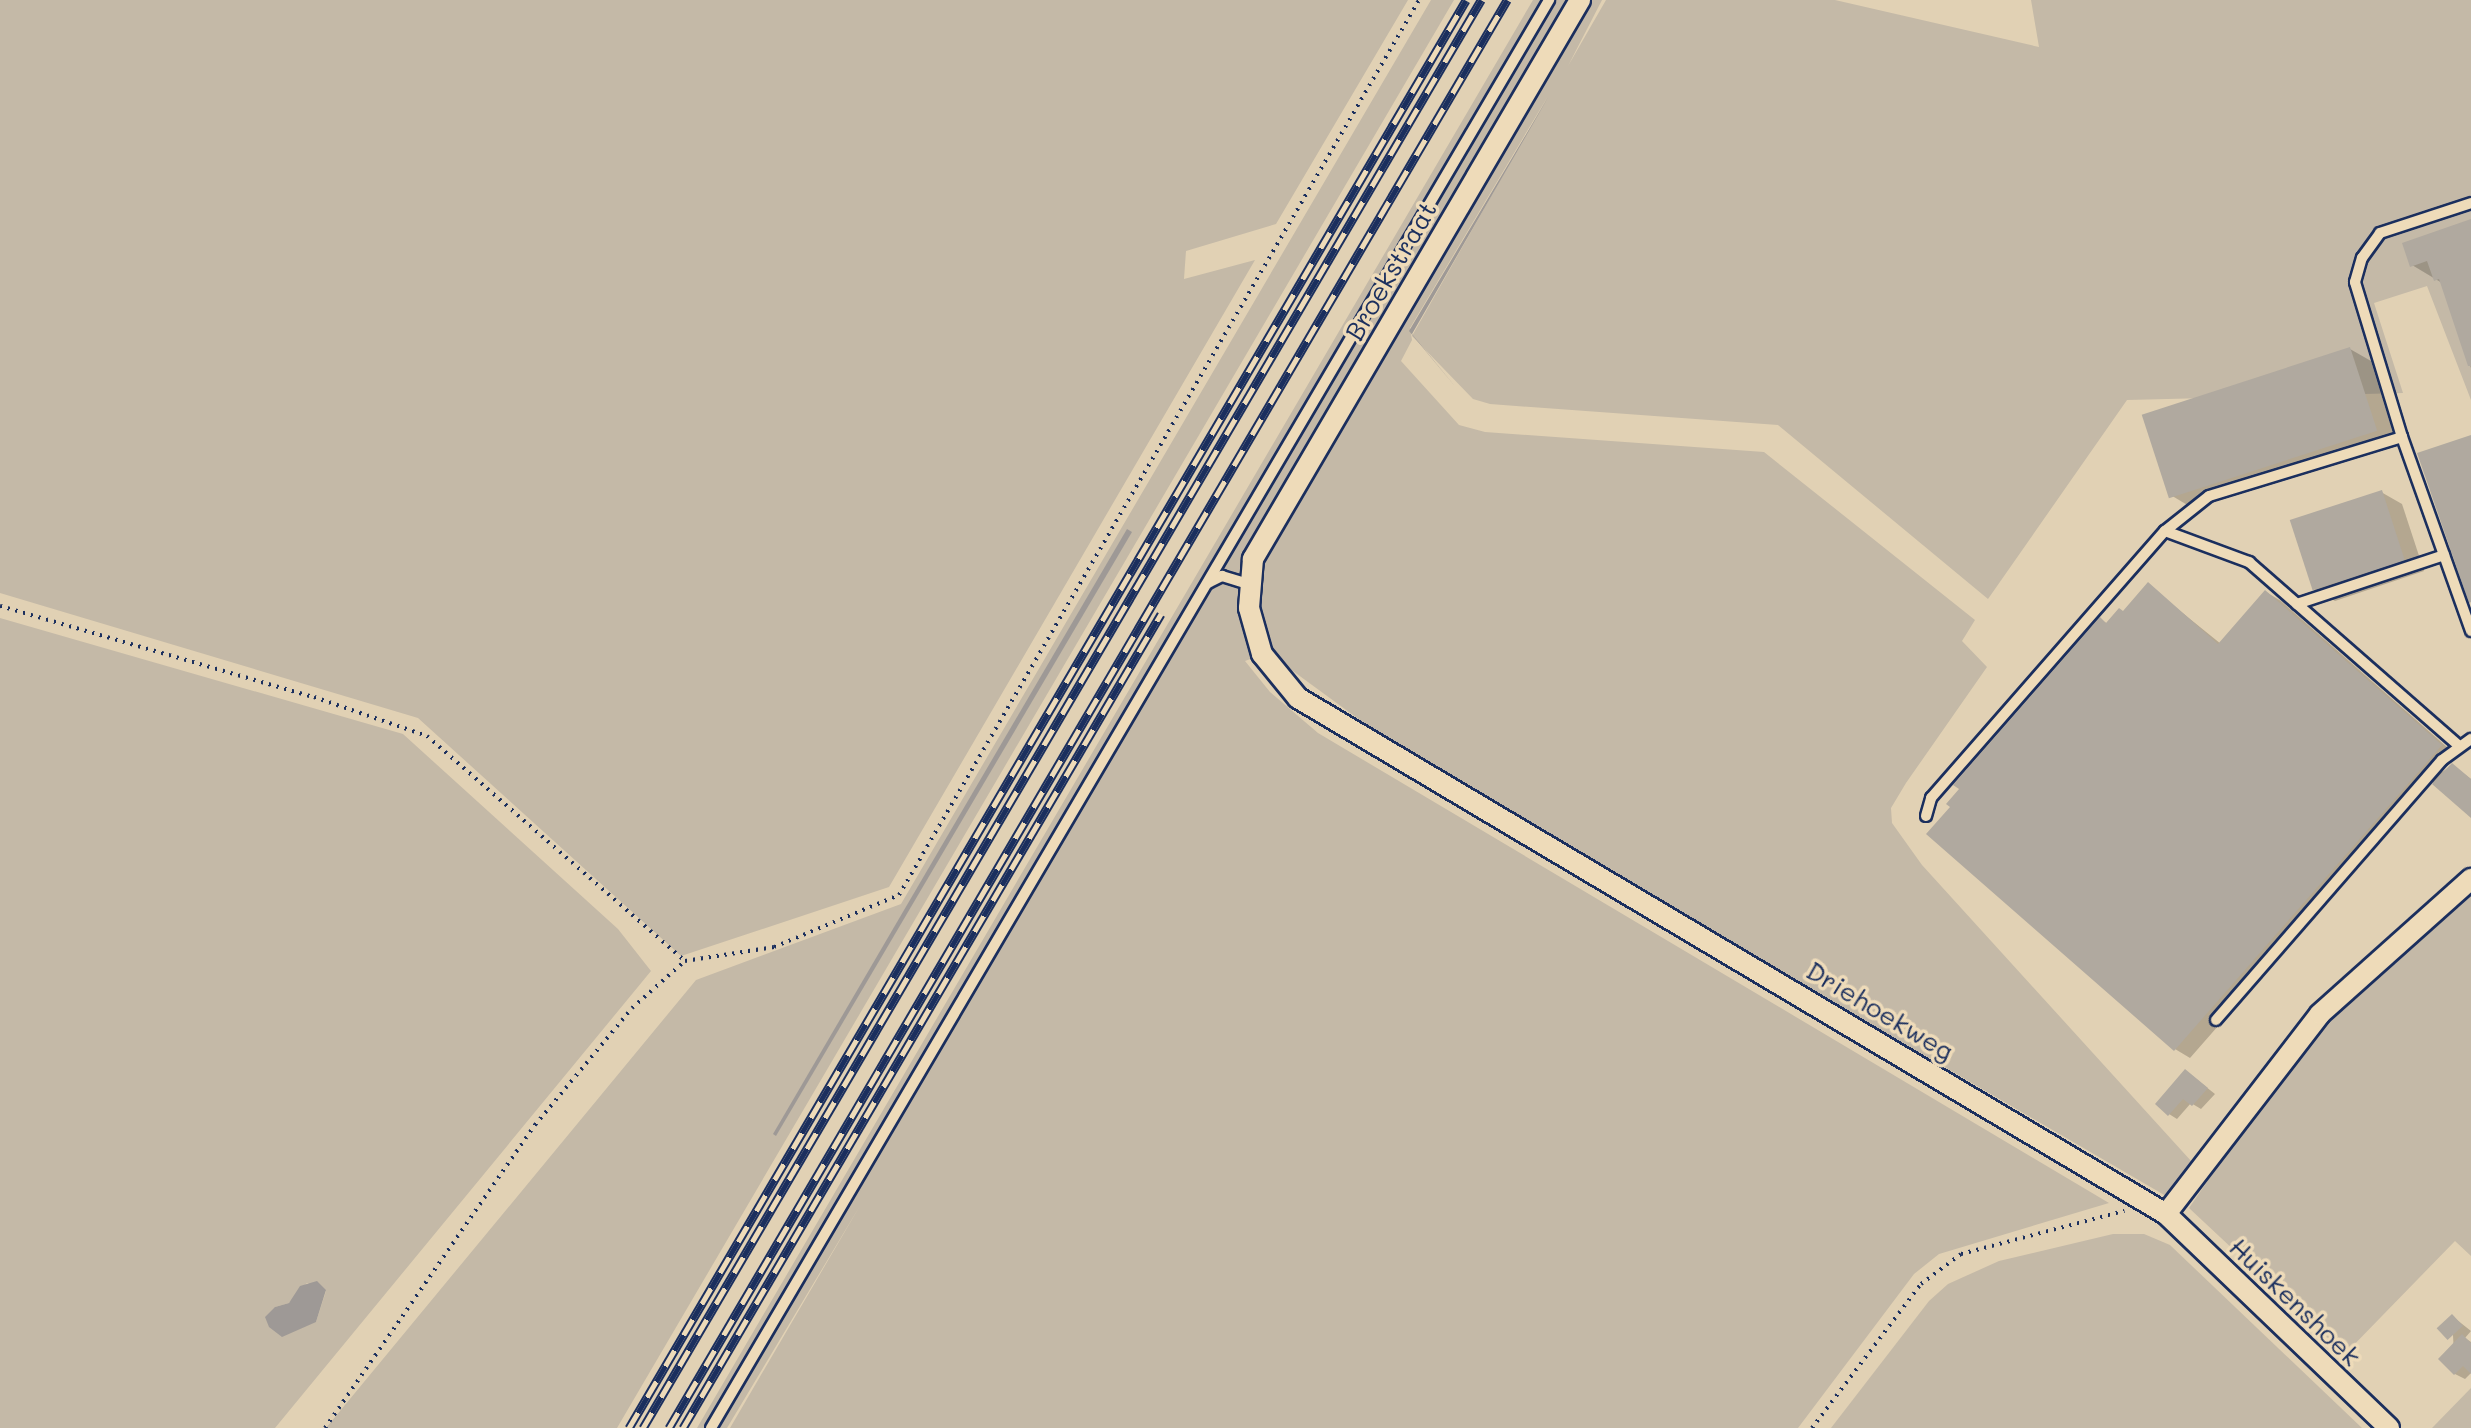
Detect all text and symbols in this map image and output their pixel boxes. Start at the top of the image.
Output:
street label: Broekstraat [1339,196,1443,346]
street label: Driehoekweg [1801,955,1959,1067]
street label: Huiskenshoek [2223,1232,2367,1372]

